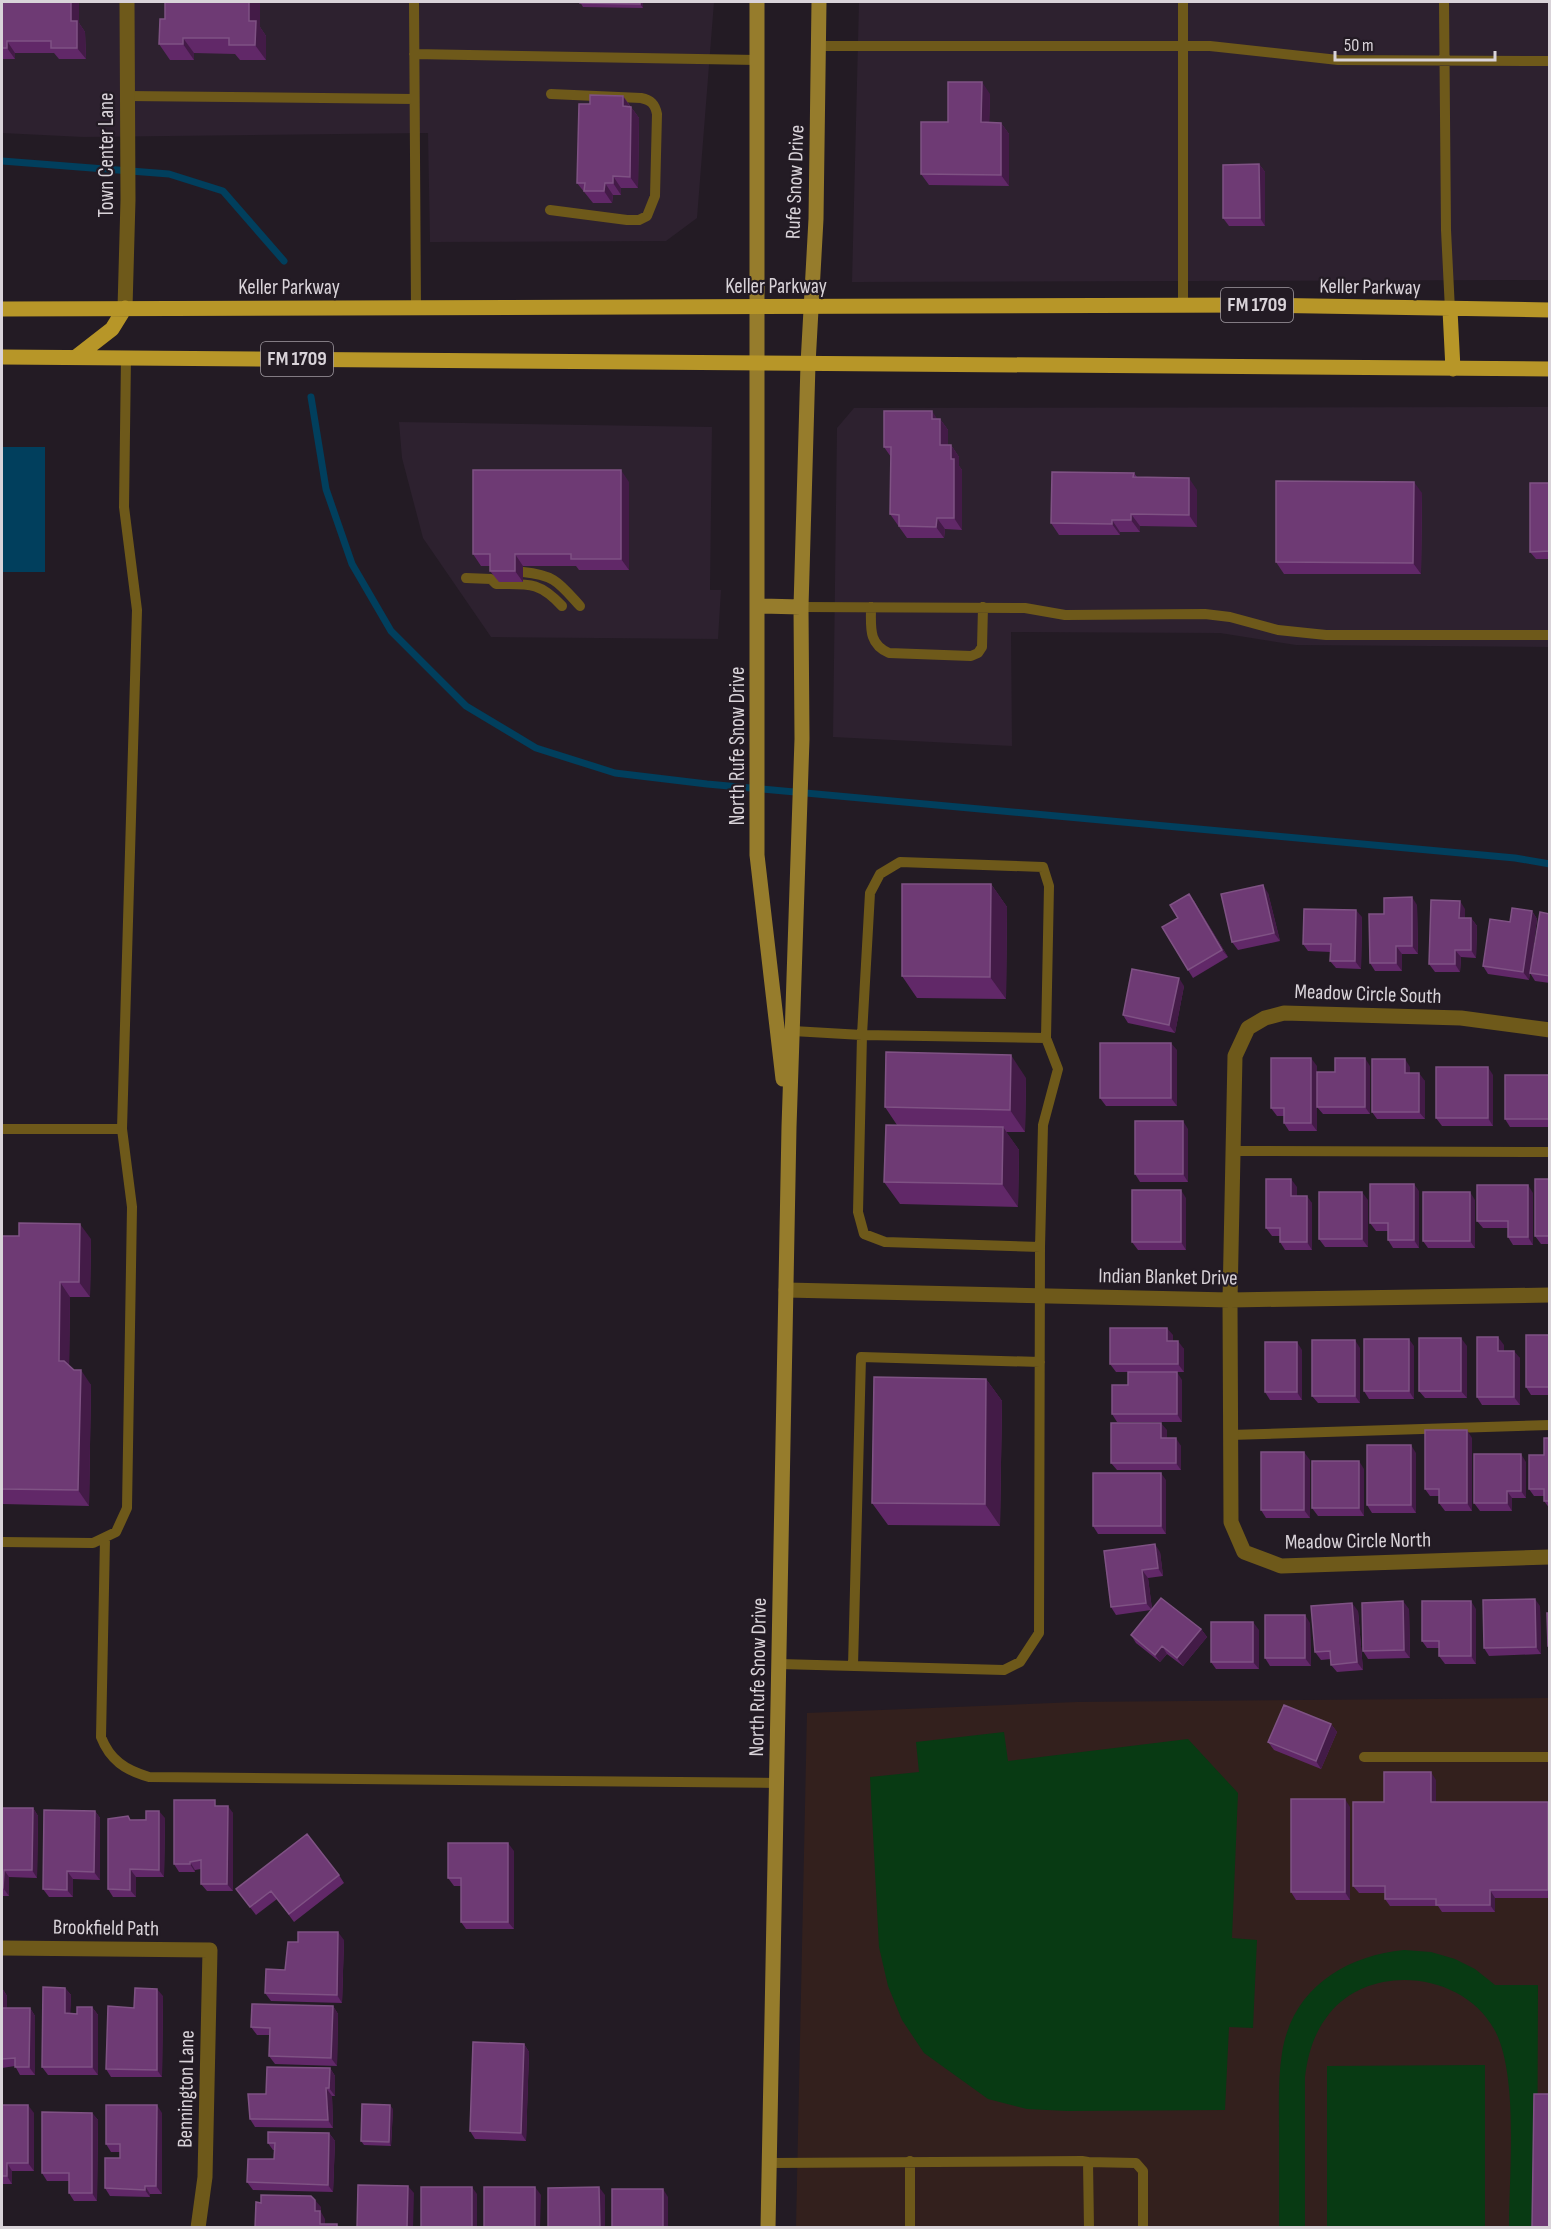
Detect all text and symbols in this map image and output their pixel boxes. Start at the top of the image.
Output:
scale bar [1335,24,1496,62]
text: 50 m [1344,35,1374,56]
street label: Town Center Lane [94,93,119,217]
street label: Rufe Snow Drive [781,124,809,240]
street label: Keller Parkway [725,274,827,299]
street label: Keller Parkway [1319,274,1421,300]
street label: Keller Parkway [238,275,340,300]
road number: FM 1709 [1221,288,1293,322]
road number: FM 1709 [261,342,333,376]
street label: North Rufe Snow Drive [725,667,750,825]
street label: Meadow Circle South [1294,979,1442,1009]
street label: Indian Blanket Drive [1098,1263,1238,1291]
street label: Meadow Circle North [1285,1527,1431,1555]
street label: North Rufe Snow Drive [744,1597,772,1757]
street label: Brookfield Path [53,1915,159,1941]
street label: Bennington Lane [172,2030,200,2148]

